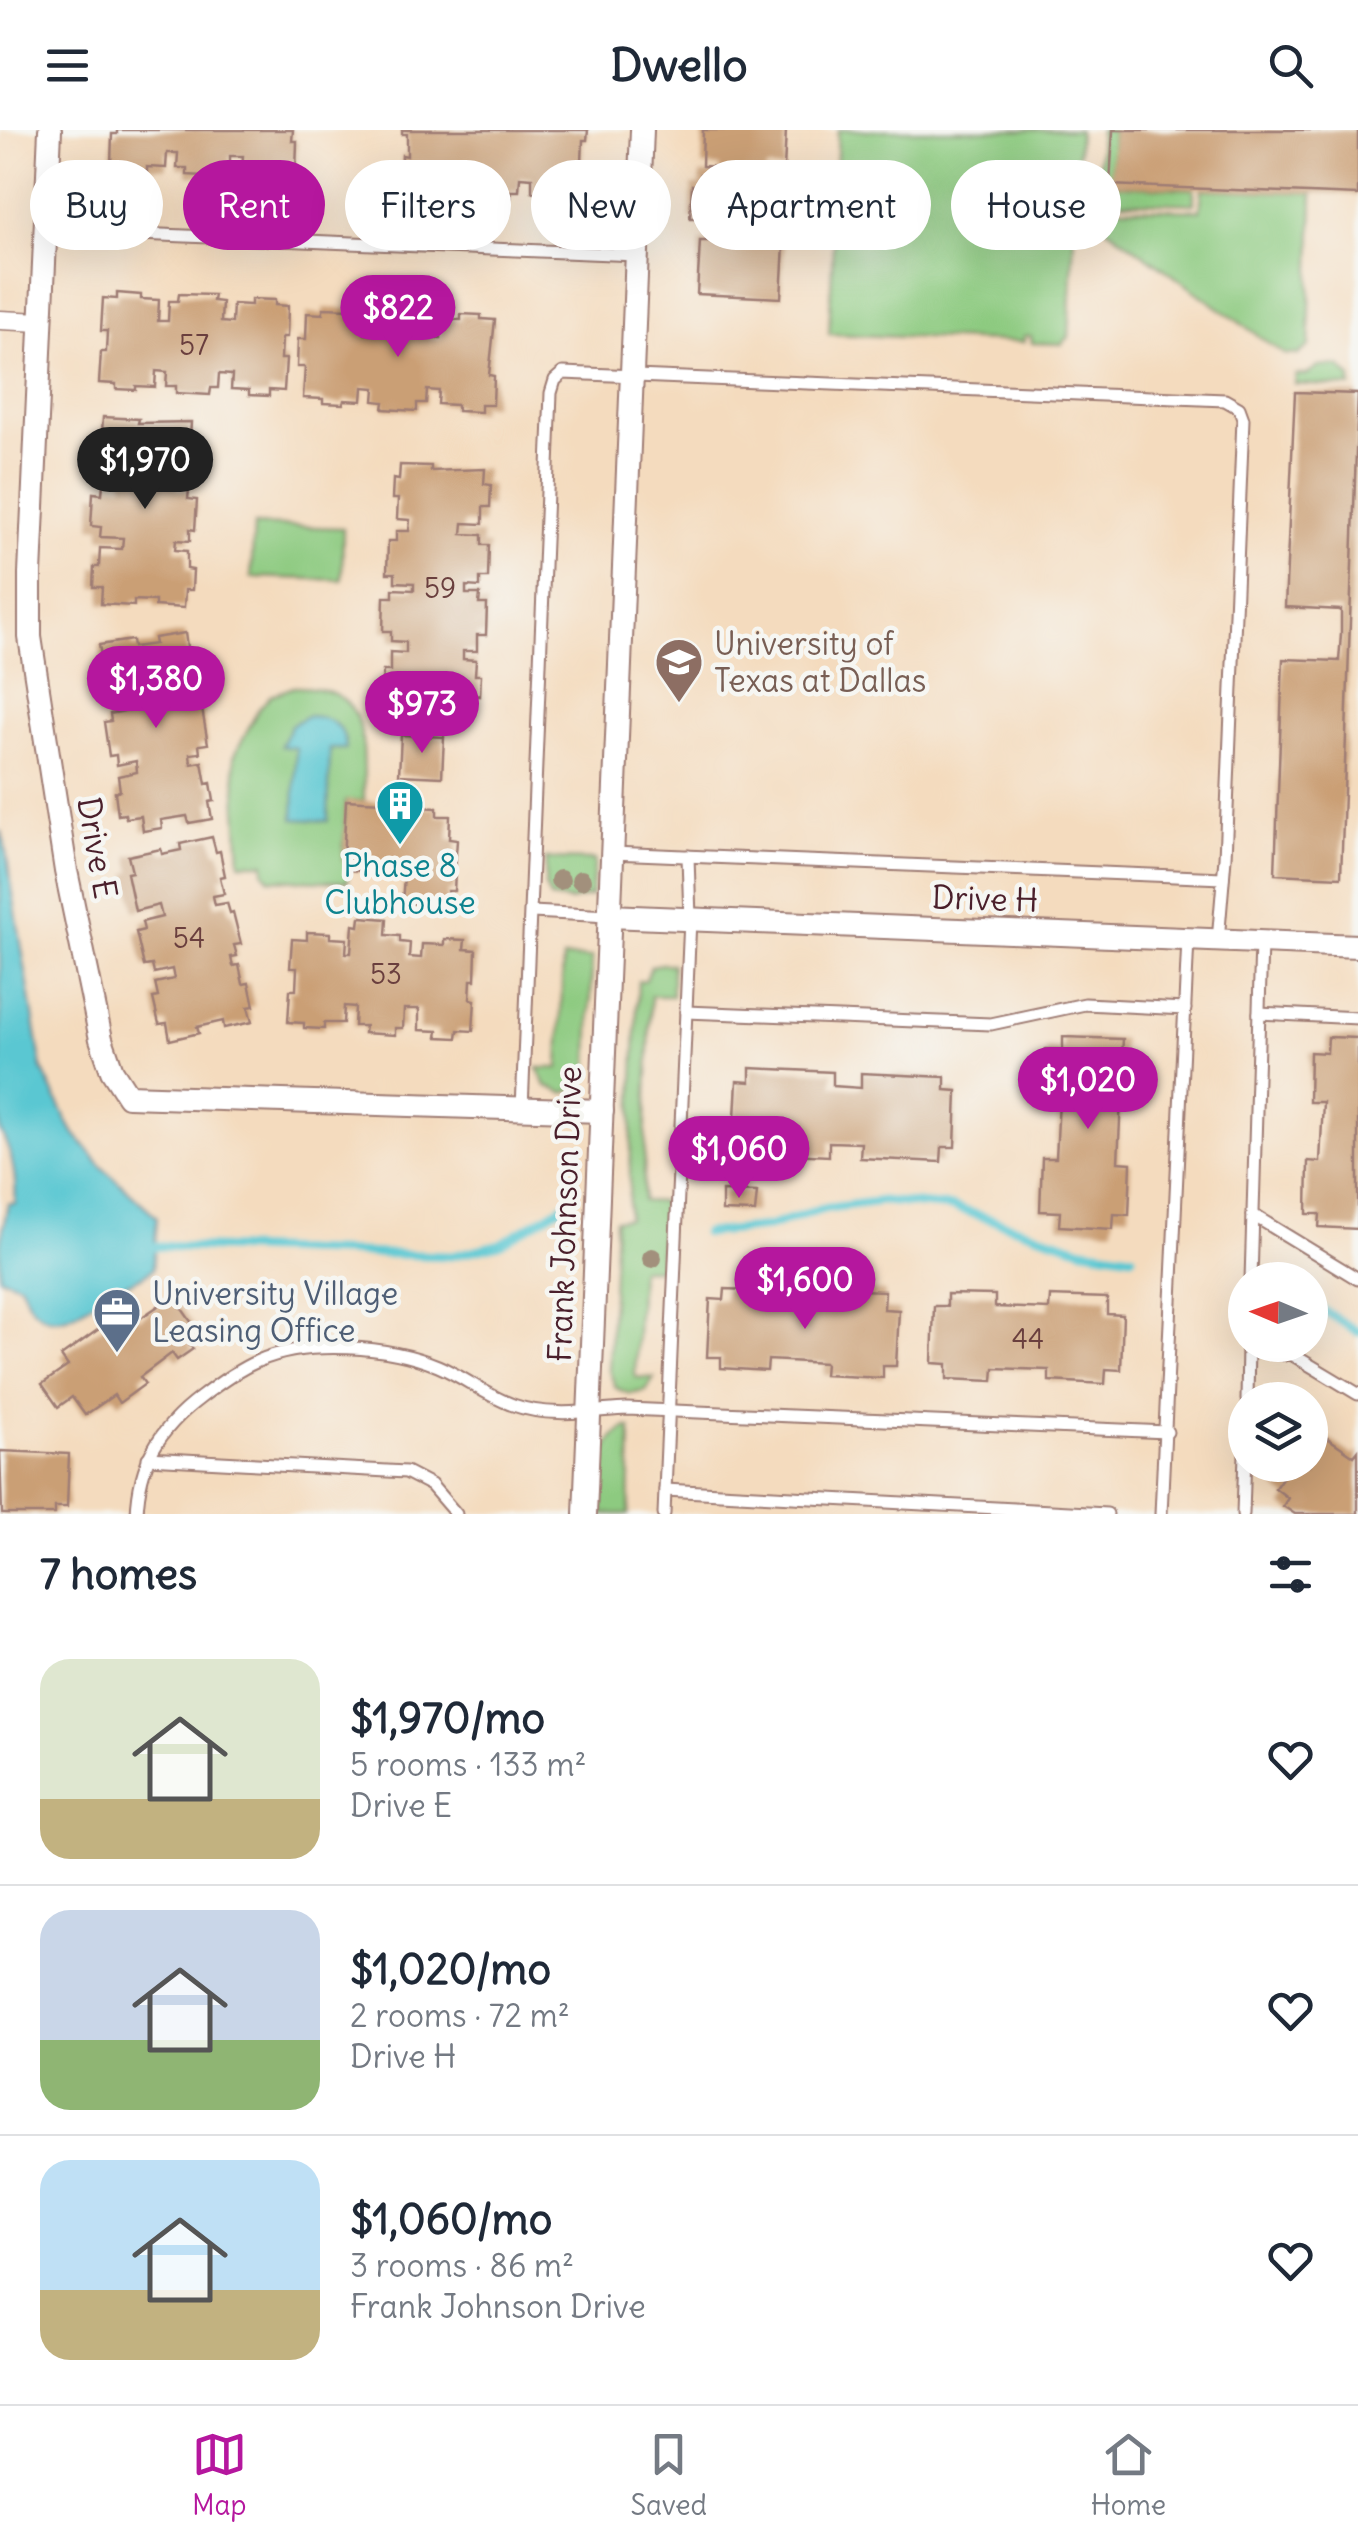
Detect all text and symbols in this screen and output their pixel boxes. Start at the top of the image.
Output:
text: Dwello [611,37,747,93]
icon: menu [40,38,95,93]
icon: search [1263,38,1318,93]
chip: Buy [30,160,163,250]
chip: Rent [183,160,325,250]
chip: Filters [345,160,511,250]
chip: New [531,160,671,250]
chip: Apartment [691,160,931,250]
chip: House [951,160,1121,250]
pin: $822 [339,275,457,360]
text: $822 [362,287,434,328]
house number: 57 [179,327,209,363]
pin: $1,970 [64,427,226,512]
text: $1,970 [99,439,191,480]
house number: 59 [424,570,456,606]
place label: University of Texas at Dallas [714,623,926,701]
school or university icon: University of Texas at Dallas [653,636,705,704]
pin: $1,380 [75,646,237,731]
text: $1,380 [109,658,203,699]
pin: $973 [363,671,481,756]
text: $973 [387,683,457,724]
building icon: Phase 8 Clubhouse [374,778,426,846]
street label: Drive E [68,794,127,902]
place label: Phase 8 Clubhouse [324,845,476,923]
street label: Drive H [931,876,1039,921]
house number: 54 [173,920,205,956]
house number: 53 [370,956,402,992]
pin: $1,020 [1007,1047,1169,1132]
text: $1,020 [1040,1059,1136,1100]
street label: Frank Johnson Drive [539,1065,590,1362]
pin: $1,060 [658,1116,820,1201]
text: $1,060 [690,1128,788,1169]
pin: $1,600 [724,1247,886,1332]
text: $1,600 [756,1259,854,1300]
north arrow [1228,1262,1328,1362]
map controls [1228,1262,1328,1482]
place label: University Village Leasing Office [152,1273,398,1351]
office icon: University Village Leasing Office [91,1286,143,1354]
house number: 44 [1012,1321,1044,1357]
button: layers [1228,1382,1328,1482]
icon: filters [1263,1547,1318,1602]
text: 7 homes [40,1548,197,1600]
text: $1,970/mo [350,1692,545,1744]
icon: home [120,1699,240,1819]
icon: heart [1263,1732,1318,1787]
text: 5 rooms · 133 m² [350,1744,586,1785]
text: Drive E [350,1785,452,1826]
text: $1,020/mo [350,1943,551,1995]
icon: home [120,1950,240,2070]
icon: heart [1263,1983,1318,2038]
text: 2 rooms · 72 m² [350,1995,570,2036]
text: Drive H [350,2036,456,2077]
text: $1,060/mo [350,2193,552,2245]
icon: home [120,2200,240,2320]
icon: heart [1263,2233,1318,2288]
text: 3 rooms · 86 m² [350,2245,574,2286]
text: Frank Johnson Drive [350,2286,646,2327]
tab: Map [192,2427,247,2523]
tab: Saved [630,2427,707,2523]
tab: Home [1091,2427,1166,2523]

